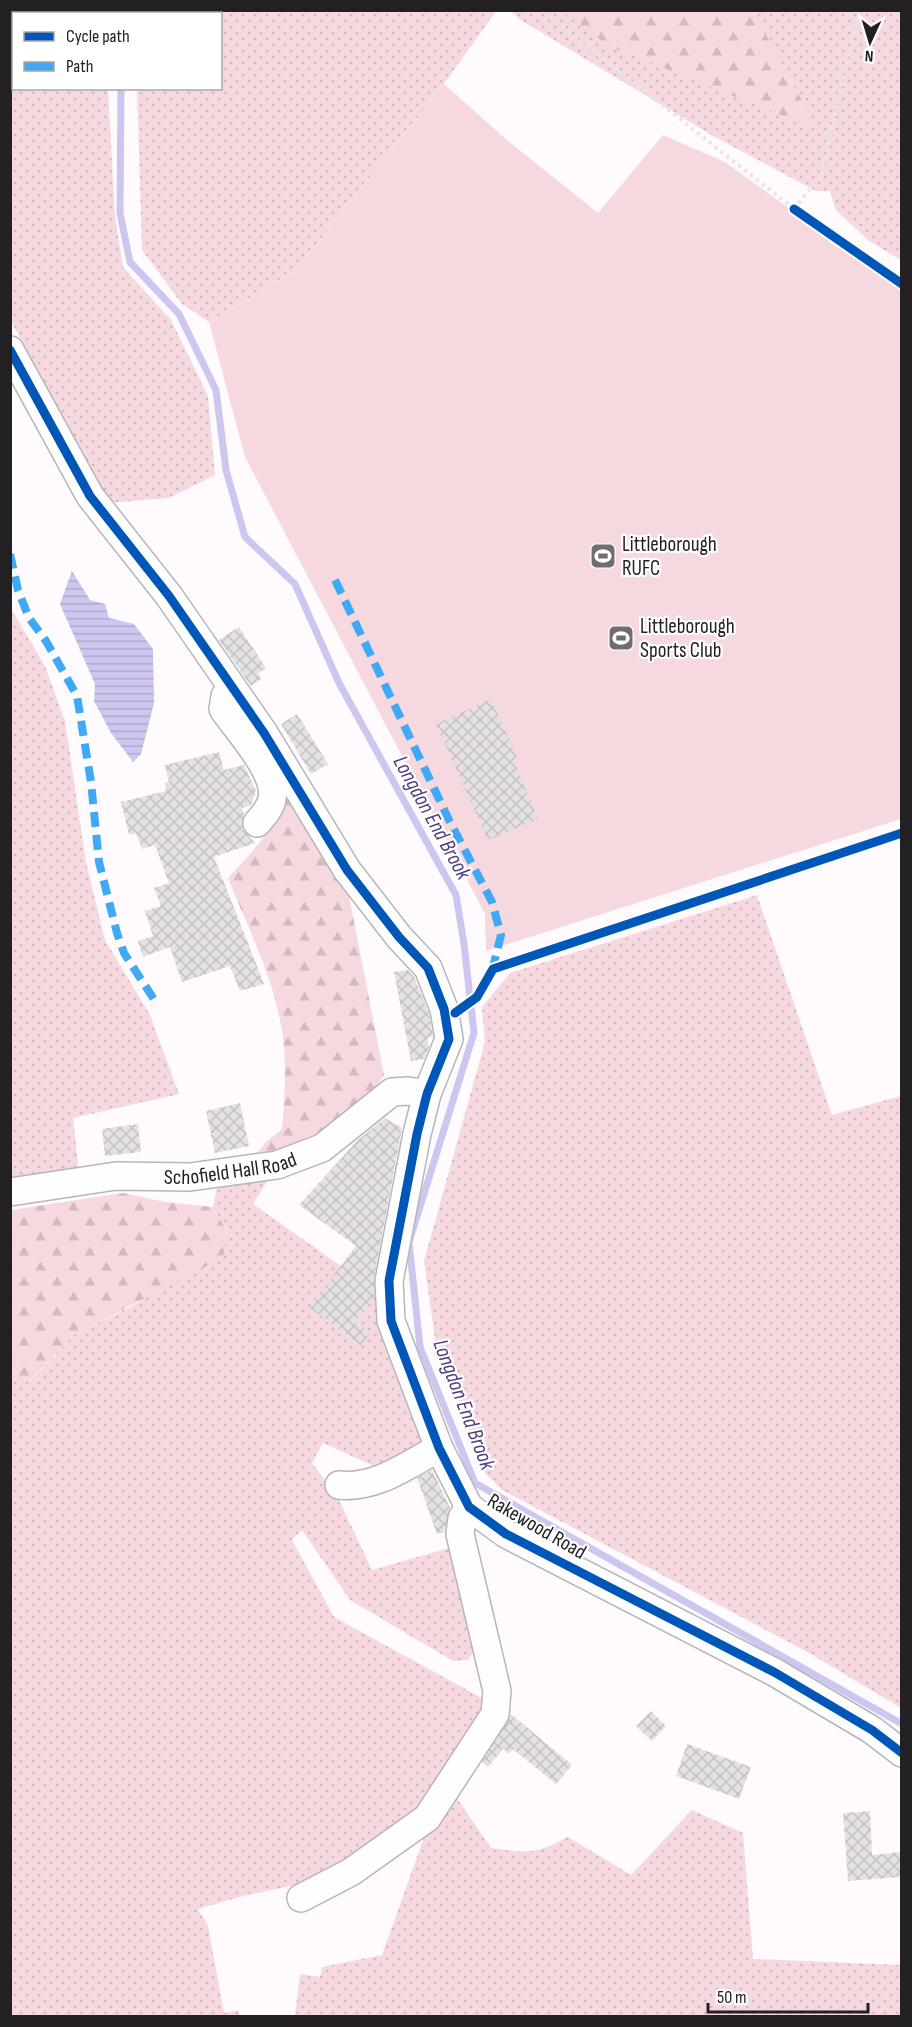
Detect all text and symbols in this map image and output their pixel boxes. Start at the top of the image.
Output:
legend [12,12,222,90]
north arrow [840,12,900,72]
text: Cycle path [66,26,130,47]
text: N [864,46,874,65]
text: Path [66,56,94,77]
place label: Littleborough RUFC [622,532,717,581]
sports icon: Littleborough RUFC [588,541,618,571]
place label: Littleborough Sports Club [640,614,735,663]
sports icon: Littleborough Sports Club [606,623,636,653]
water label: Longdon End Brook [387,751,477,885]
street label: Schofield Hall Road [164,1147,300,1190]
water label: Longdon End Brook [426,1336,501,1474]
street label: Rakewood Road [483,1488,591,1565]
scale bar [708,1976,868,2014]
text: 50 m [717,1987,747,2008]

